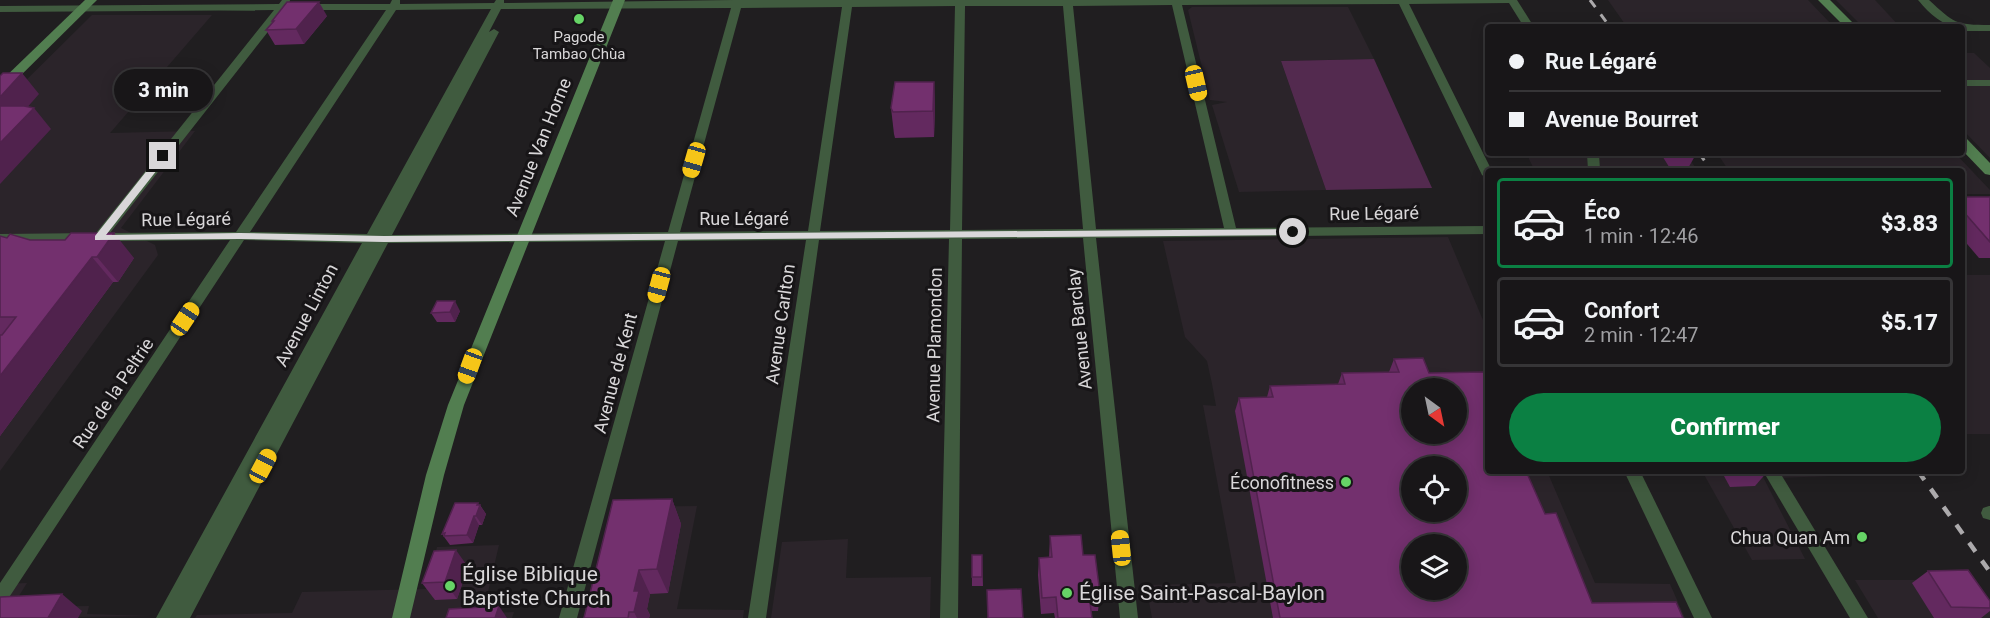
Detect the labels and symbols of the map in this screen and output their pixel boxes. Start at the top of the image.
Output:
marker: Pagode Tambao Chùa [572,12,586,26]
place label: Pagode Tambao Chùa [533,28,625,63]
car [1183,63,1209,103]
callout: 3 min [114,69,213,111]
street label: Avenue Van Horne [501,75,575,219]
car [680,140,708,180]
route end [149,142,176,169]
street label: Rue Légaré [1329,202,1419,224]
street label: Rue Légaré [141,208,231,230]
street label: Rue Légaré [699,208,789,229]
route start [1279,218,1306,245]
street label: Avenue Linton [270,260,342,370]
street label: Avenue Carlton [761,263,799,385]
car [646,265,672,305]
street label: Avenue Plamondon [922,267,946,423]
street label: Avenue Barclay [1062,267,1096,391]
car [167,299,203,339]
street label: Avenue de Kent [589,310,641,436]
street label: Rue de la Peltrie [68,334,158,452]
car [455,346,485,386]
north arrow [1401,378,1467,444]
car [247,446,279,486]
place label: Éconofitness [1230,472,1334,493]
marker: Éconofitness [1339,475,1353,489]
place label: Chua Quan Am [1730,527,1850,548]
car [1110,529,1132,567]
marker: Chua Quan Am [1855,530,1869,544]
place label: Église Biblique Baptiste Church [462,562,611,610]
marker: Église Biblique Baptiste Church [443,579,457,593]
place label: Église Saint-Pascal-Baylon [1079,581,1325,605]
marker: Église Saint-Pascal-Baylon [1060,586,1074,600]

